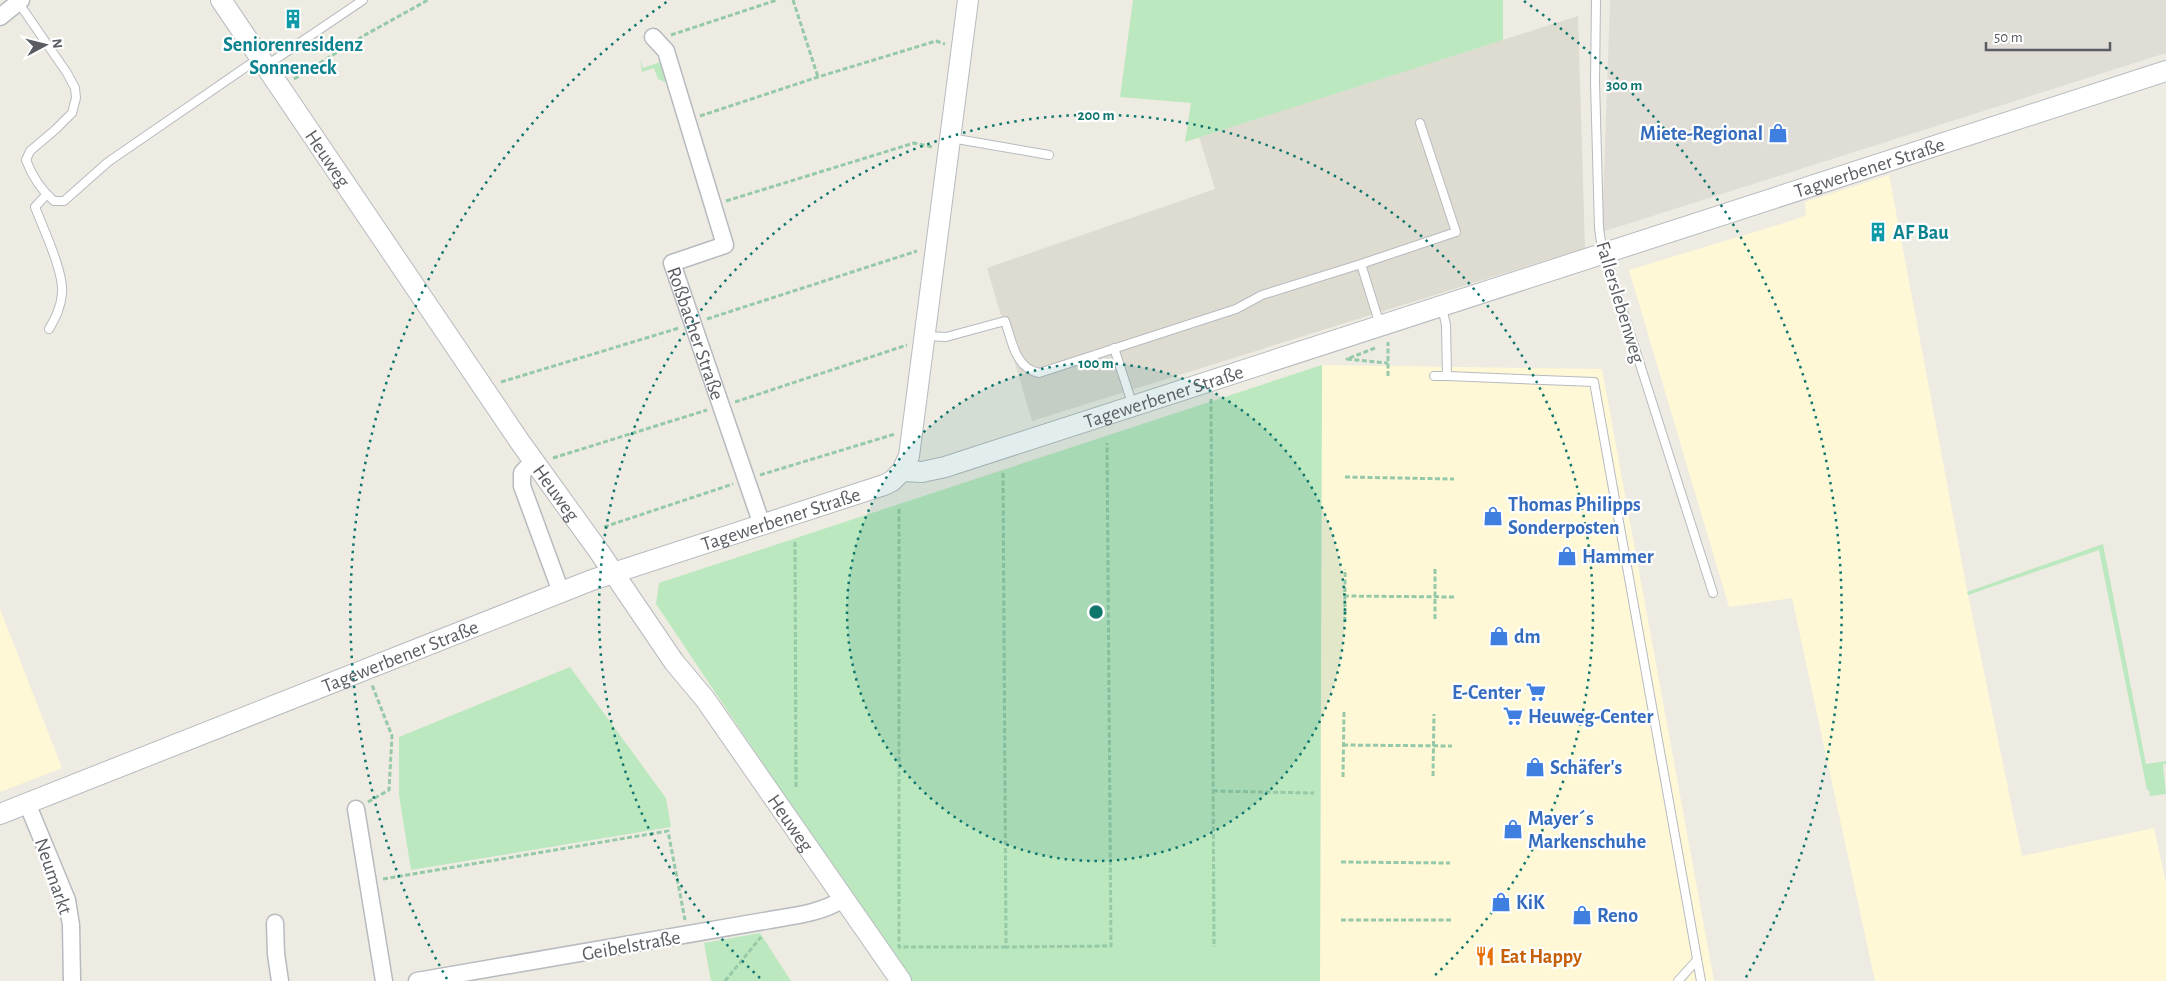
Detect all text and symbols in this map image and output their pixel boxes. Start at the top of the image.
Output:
building icon: Seniorenresidenz Sonneneck [282,8,304,30]
north arrow [20,20,70,70]
scale bar [1986,20,2110,52]
text: 50 m [1994,30,2023,45]
place label: Seniorenresidenz Sonneneck [223,35,363,78]
text: N [49,38,64,49]
text: 300 m [1606,78,1642,93]
text: 200 m [1077,108,1115,123]
shop icon: Miete-Regional [1767,122,1789,144]
place label: Miete-Regional [1640,124,1763,144]
street label: Heuweg [301,126,354,191]
street label: Tagwerbener Straße [1792,134,1947,202]
building icon: AF Bau [1867,221,1889,243]
place label: AF Bau [1893,223,1949,243]
street label: Fallerslebenweg [1592,239,1648,366]
street label: Roßbacher Straße [663,264,727,403]
text: 100 m [1078,356,1114,371]
street label: Tagewerbener Straße [1082,362,1246,432]
street label: Heuweg [529,461,583,525]
street label: Tagewerbener Straße [699,484,863,555]
place label: Thomas Philipps Sonderposten [1508,495,1641,538]
shop icon: Thomas Philipps Sonderposten [1482,505,1504,527]
shop icon: Hammer [1556,545,1578,567]
place label: Hammer [1582,547,1654,567]
centre of rings [1087,603,1105,621]
street label: Tagewerbener Straße [319,617,481,697]
shop icon: dm [1488,625,1510,647]
place label: dm [1514,627,1541,647]
supermarket icon: E-Center [1525,681,1547,703]
place label: E-Center [1452,683,1521,703]
supermarket icon: Heuweg-Center [1502,705,1524,727]
place label: Heuweg-Center [1528,707,1653,727]
shop icon: Schäfer's [1524,756,1546,778]
place label: Schäfer's [1550,758,1622,778]
street label: Heuweg [763,791,817,856]
place label: Mayer´s Markenschuhe [1528,809,1646,852]
shop icon: Mayer´s Markenschuhe [1502,818,1524,840]
street label: Neumarkt [31,835,76,918]
shop icon: KiK [1490,891,1512,913]
place label: KiK [1516,893,1545,913]
shop icon: Reno [1571,904,1593,926]
place label: Reno [1597,906,1638,926]
street label: Geibelstraße [580,927,682,964]
restaurant icon: Eat Happy [1474,945,1496,967]
place label: Eat Happy [1500,947,1582,967]

